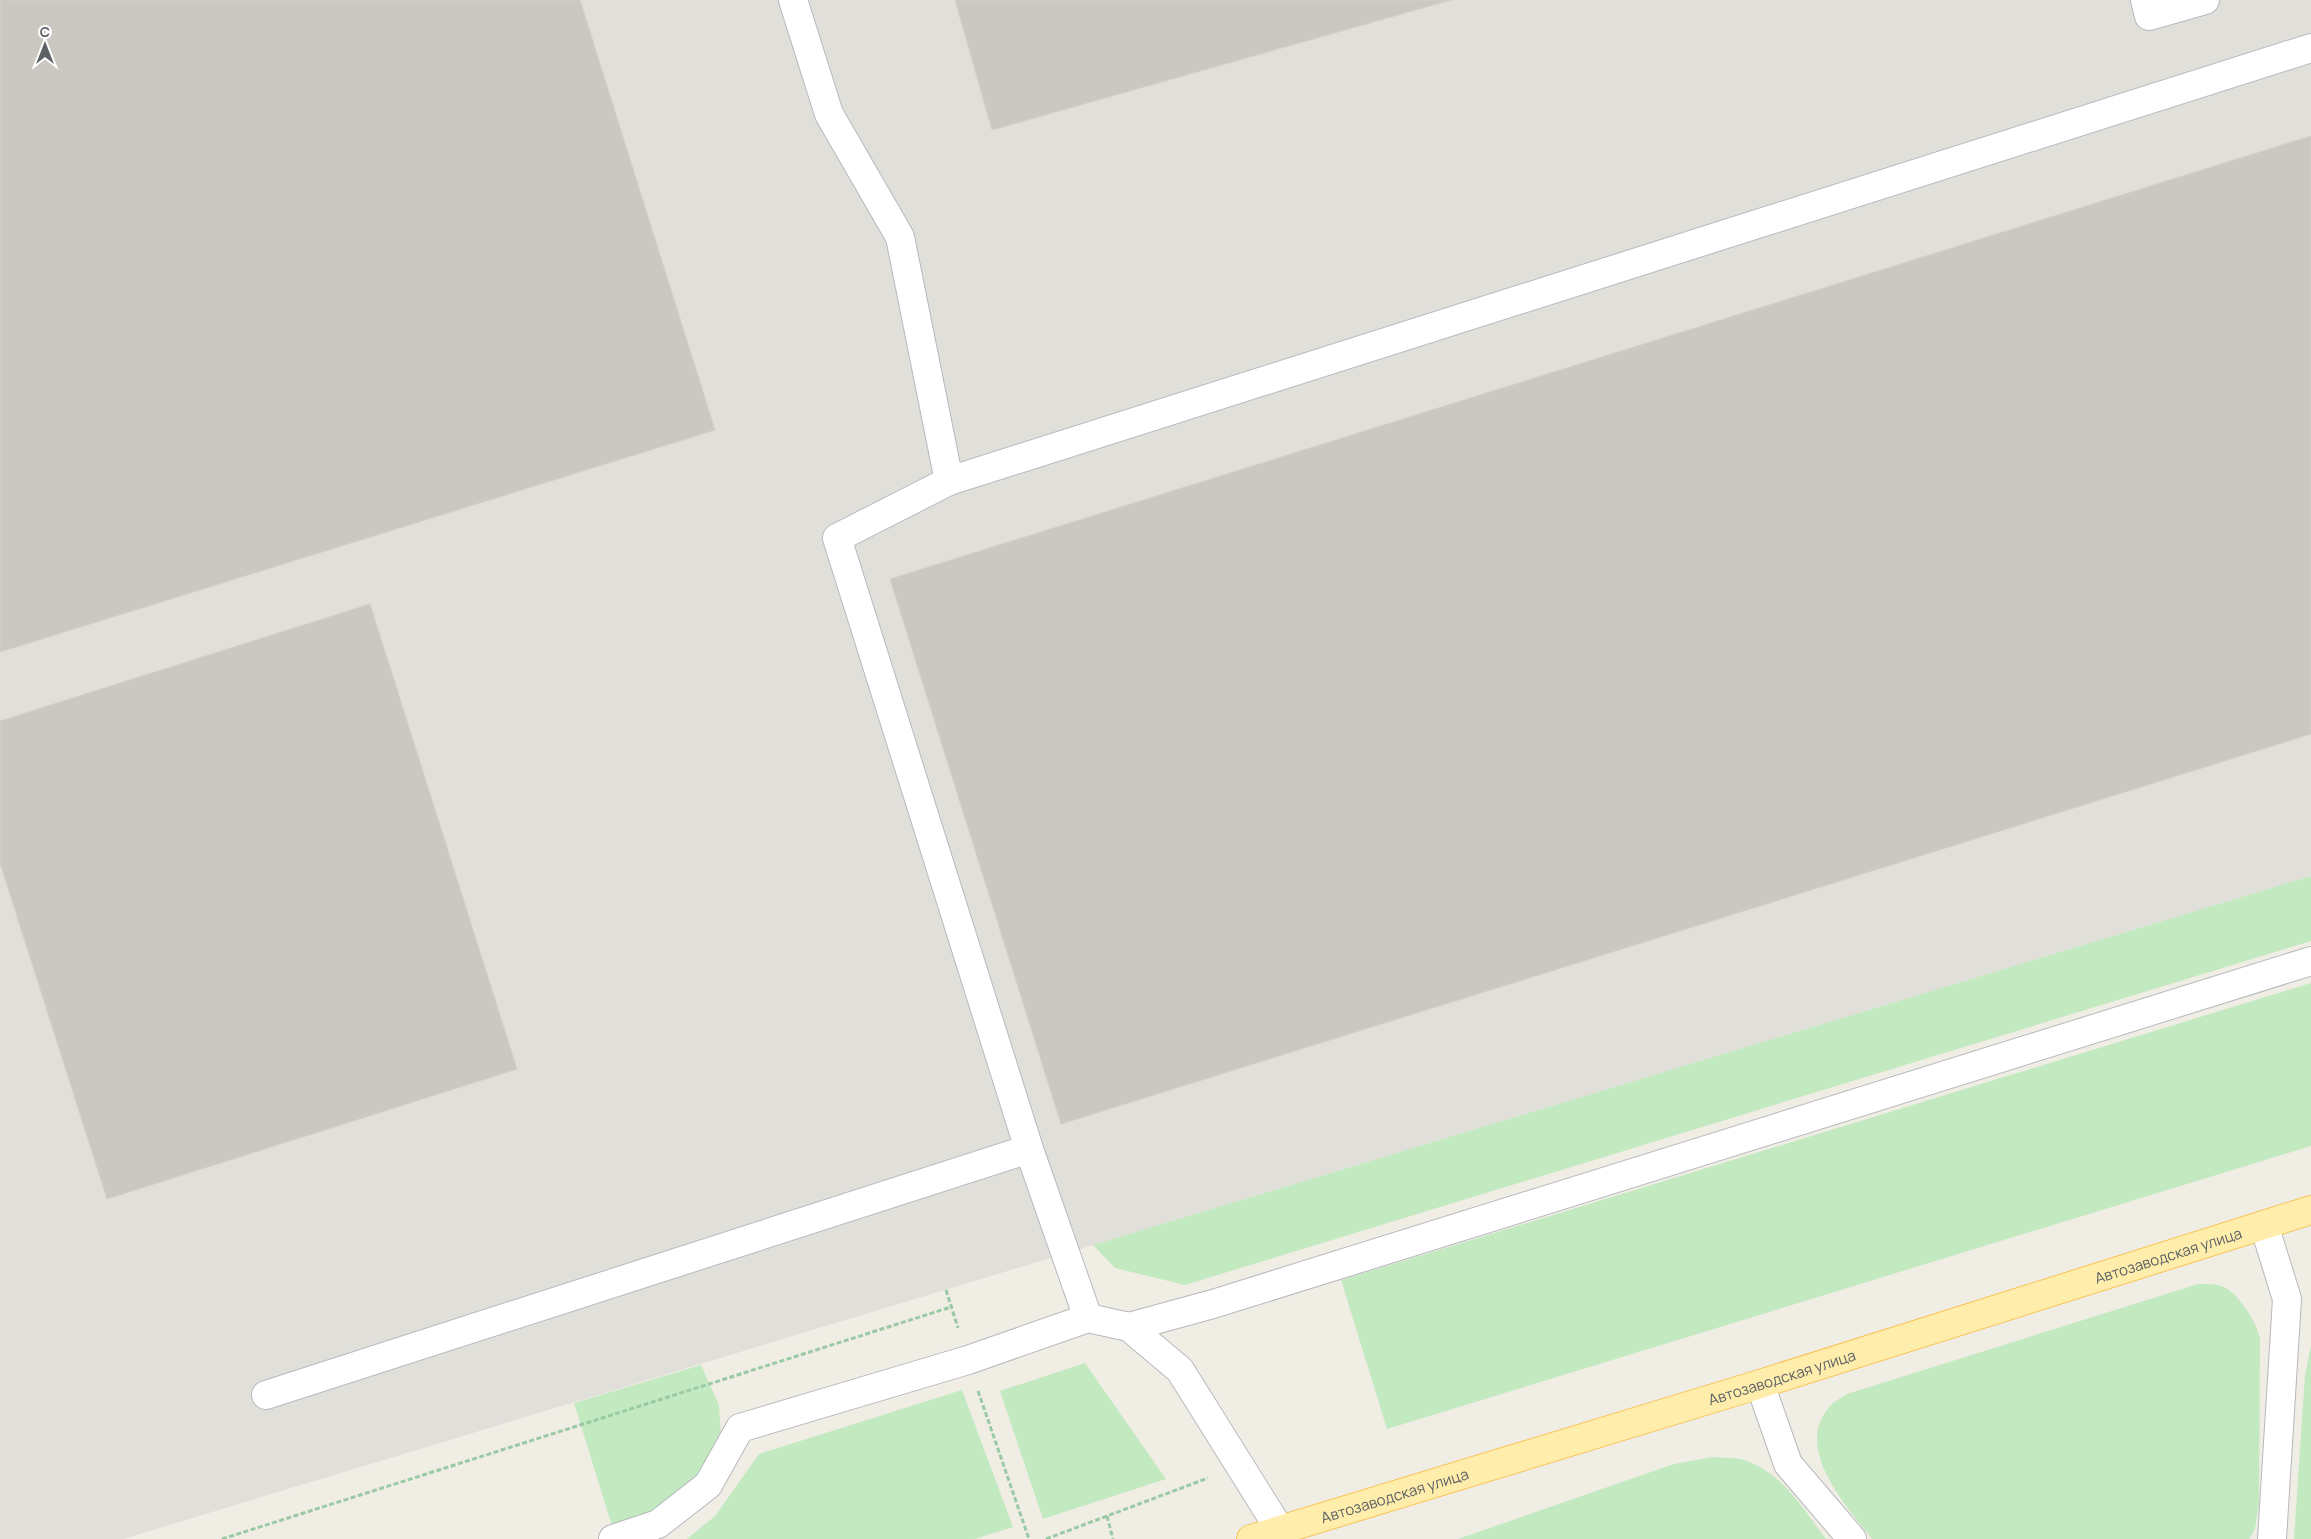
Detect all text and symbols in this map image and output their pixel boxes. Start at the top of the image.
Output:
north arrow [20,20,70,70]
text: С [40,22,50,41]
street label: Автозаводская улица [2092,1222,2244,1288]
street label: Автозаводская улица [1705,1344,1858,1410]
street label: Автозаводская улица [1318,1463,1471,1528]

